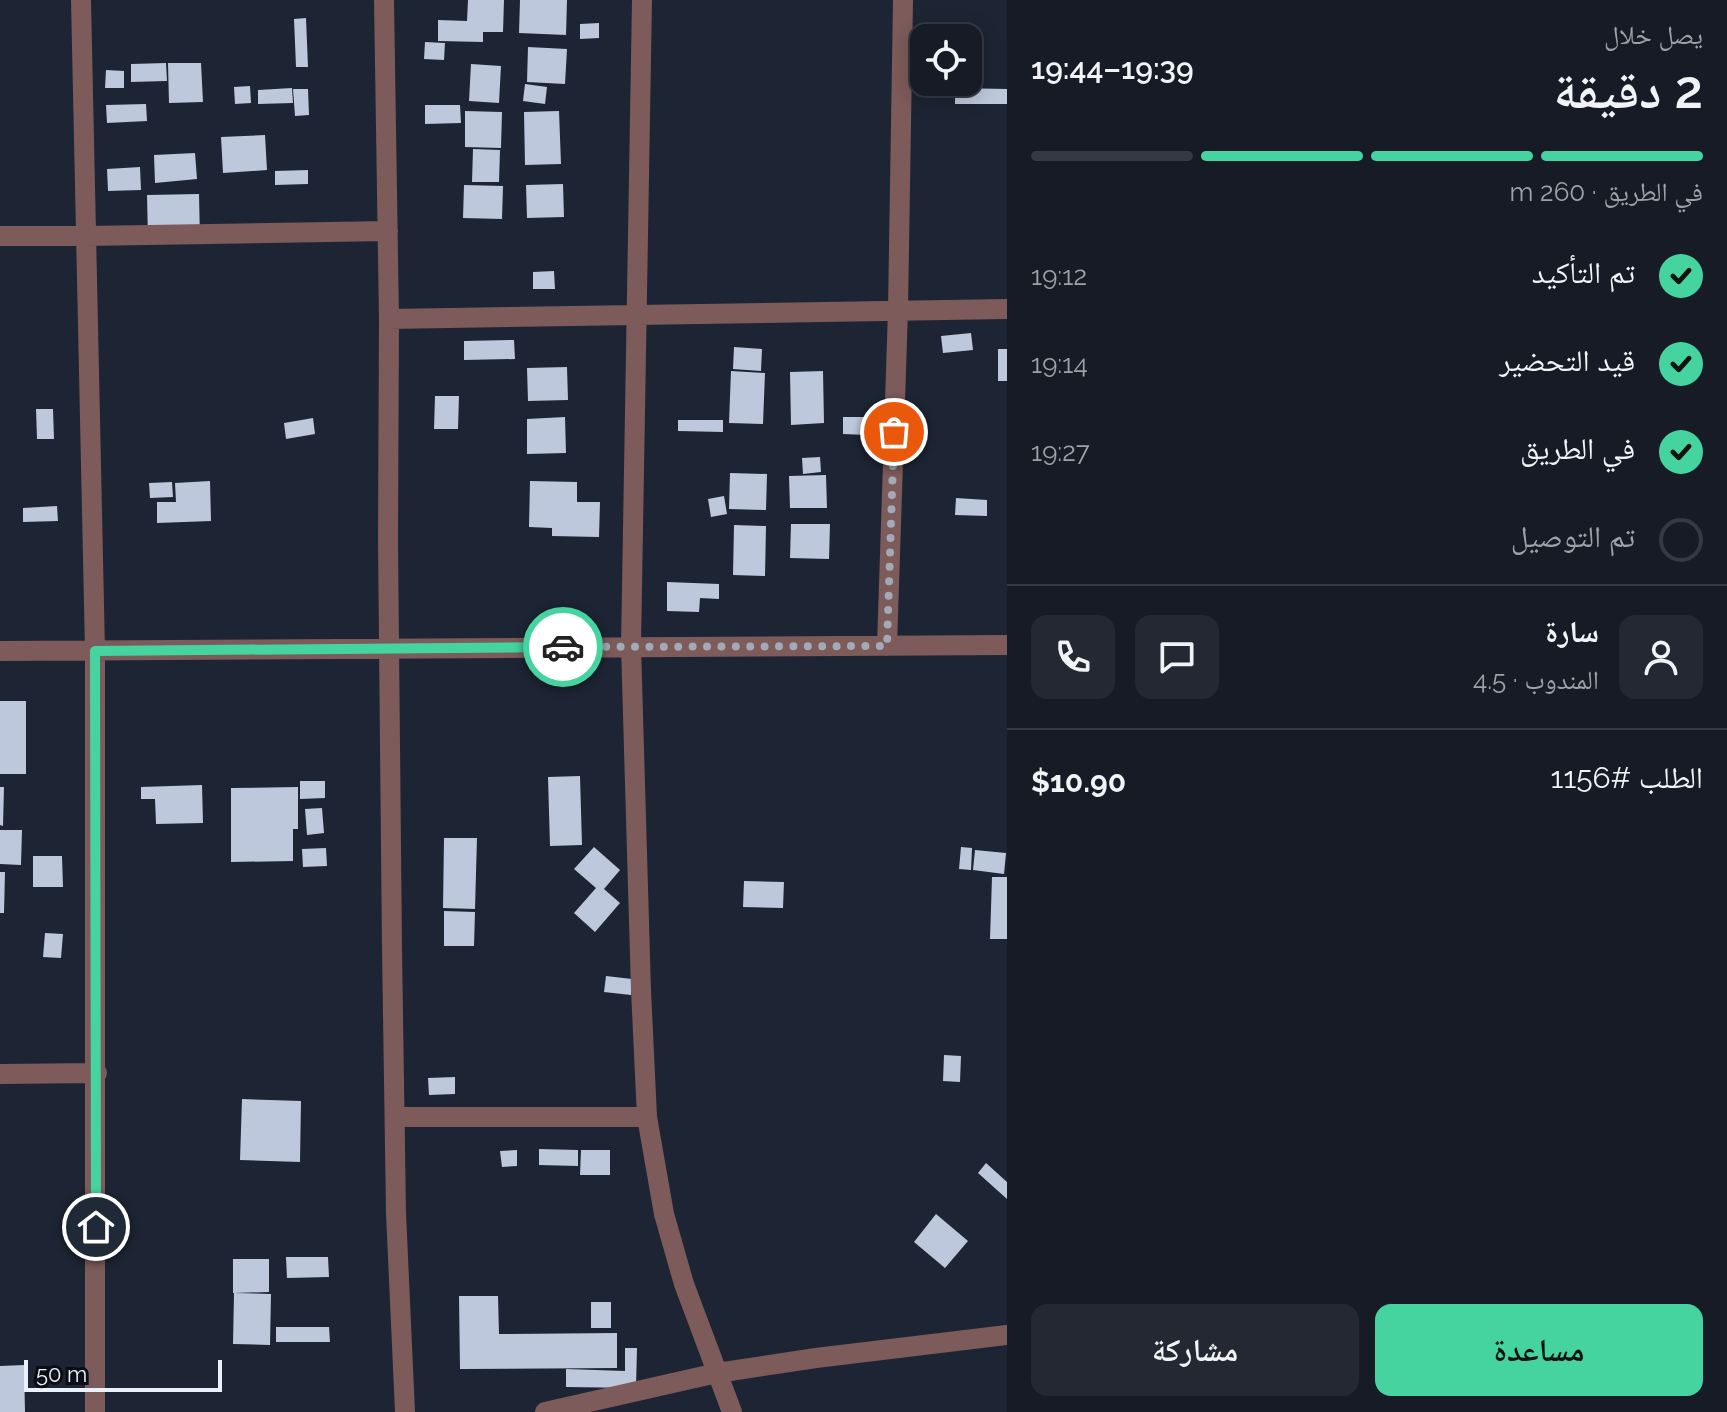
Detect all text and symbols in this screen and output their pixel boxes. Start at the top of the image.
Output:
text: يصل خلال [1604,20,1703,50]
map controls [910,24,982,96]
button: locate [910,24,982,96]
text: 19:39–19:44 [1031,51,1194,86]
text: 2 دقيقة [1554,59,1703,120]
text: في الطريق · 260 m [1510,177,1703,207]
icon: check [1659,254,1703,298]
text: تم التأكيد [1532,255,1635,290]
text: 19:12 [1031,261,1087,291]
icon: check [1659,342,1703,386]
text: قيد التحضير [1499,343,1635,378]
text: 19:14 [1031,349,1088,379]
pin [860,398,928,466]
icon: bag [872,410,916,454]
icon: check [1659,430,1703,474]
text: في الطريق [1520,431,1635,466]
text: 19:27 [1031,437,1090,467]
text: تم التوصيل [1511,519,1635,554]
courier [523,607,603,687]
text: سارة [1545,614,1599,649]
button: phone [1031,615,1115,699]
button: chat [1135,615,1219,699]
button: person [1619,615,1703,699]
icon: car [541,625,585,669]
text: المندوب · 4.5 [1473,665,1599,695]
text: الطلب #1156 [1551,760,1703,795]
text: $10.90 [1031,764,1126,799]
pin [62,1193,130,1261]
icon: home [74,1205,118,1249]
button: مشاركة [1031,1304,1359,1396]
button: مساعدة [1375,1304,1703,1396]
scale bar [24,1356,222,1392]
text: 50 m [36,1361,87,1387]

